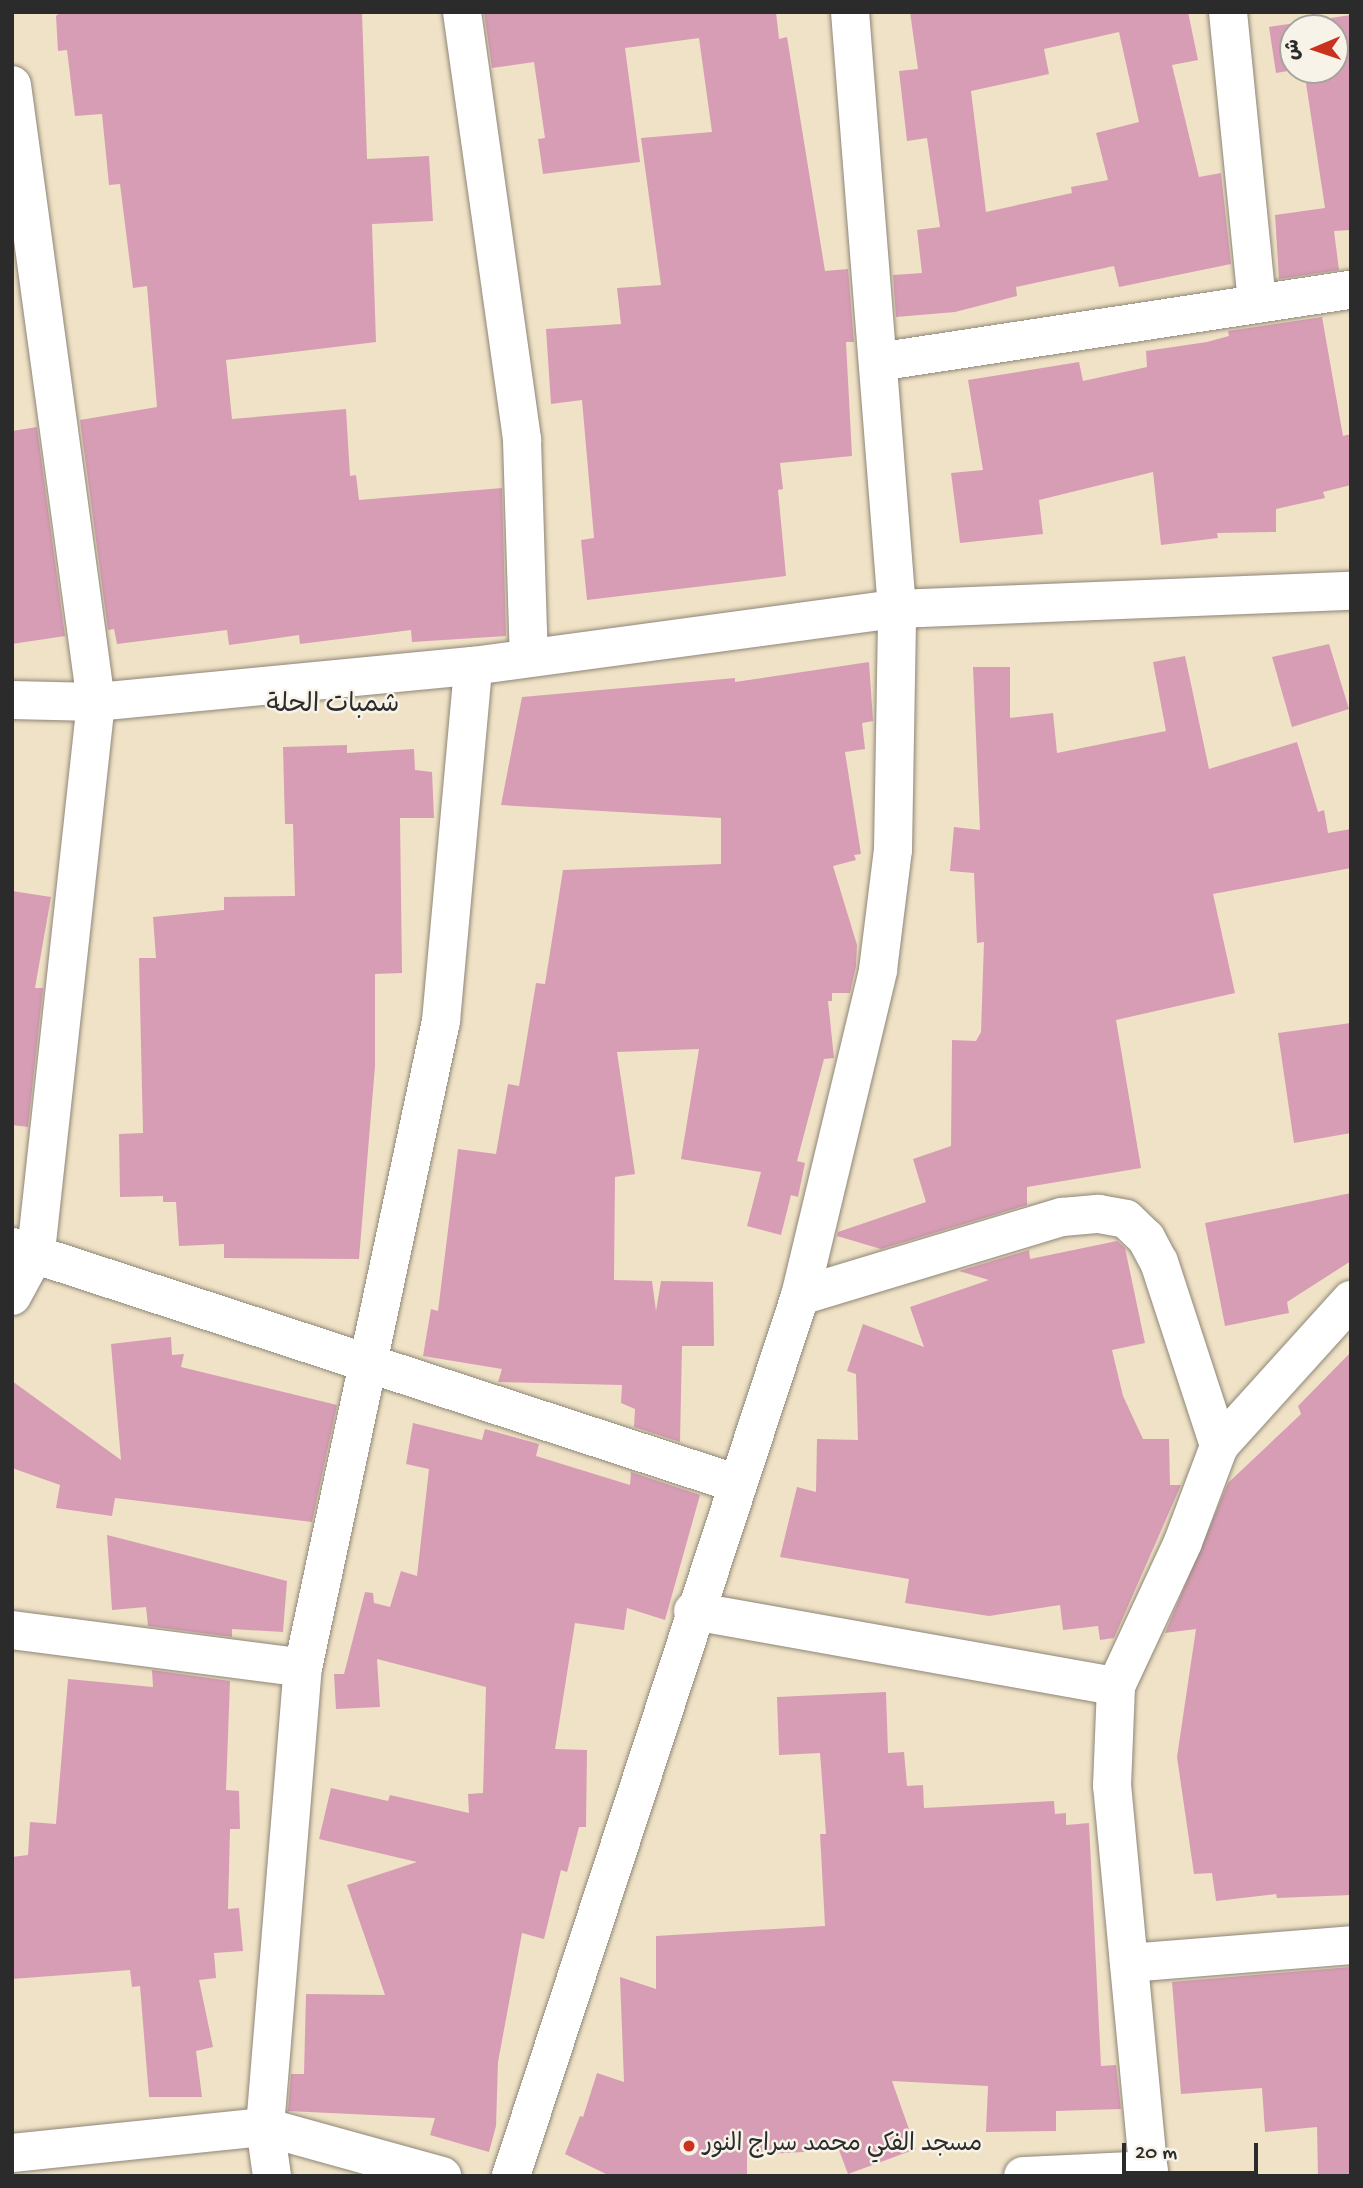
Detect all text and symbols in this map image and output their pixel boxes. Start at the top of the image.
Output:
north arrow [1279,14,1349,84]
text: ش [1283,39,1306,61]
district label: شمبات الحلة [267,691,399,723]
scale bar [1125,2128,1262,2172]
place label: مسجد الفكي محمد سراج النور [703,2132,982,2160]
marker: مسجد الفكي محمد سراج النور [681,2138,697,2154]
text: 20 m [1135,2142,1177,2167]

